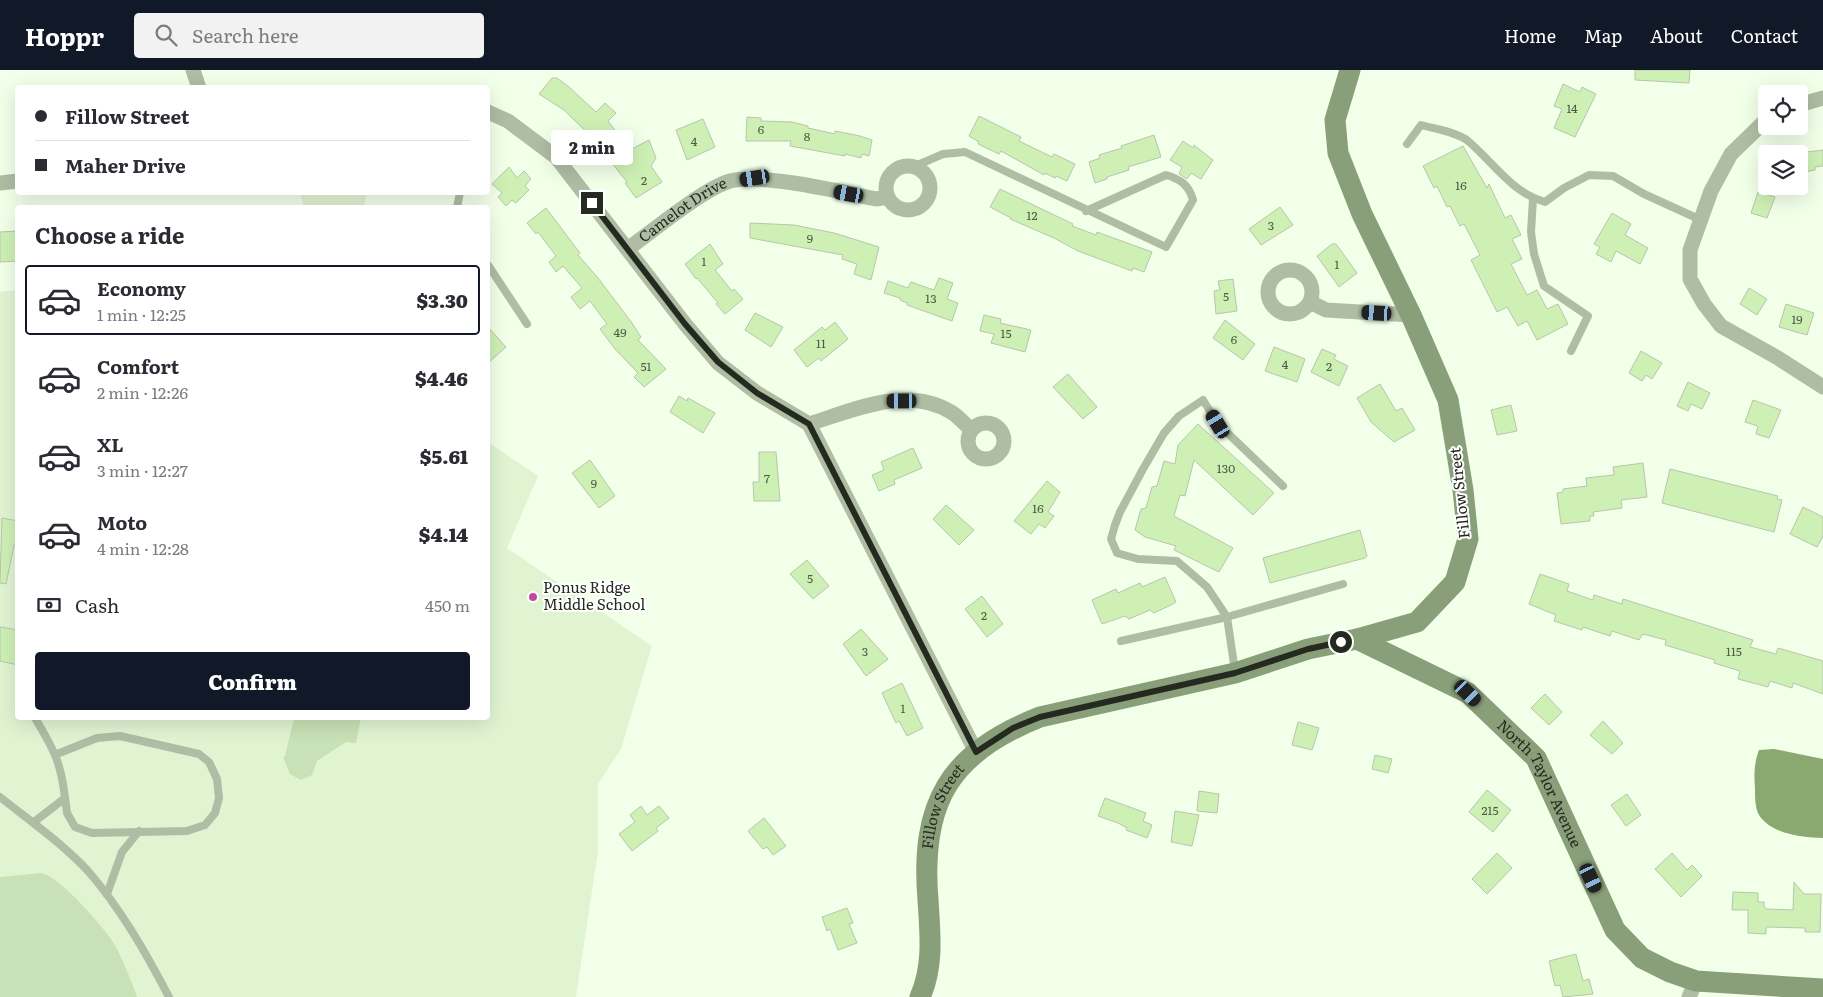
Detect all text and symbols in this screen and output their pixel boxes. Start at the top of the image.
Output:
search box [134,13,484,58]
text: Hoppr [25,18,104,53]
icon: search [152,21,180,49]
text: Search here [192,21,299,49]
text: Home [1504,22,1556,49]
text: Map [1584,22,1622,49]
text: About [1650,22,1703,49]
text: Contact [1731,22,1798,49]
map controls [1758,85,1808,195]
button: locate [1758,85,1808,135]
house number: 14 [1566,99,1578,117]
text: Fillow Street [65,102,189,130]
house number: 6 [758,120,765,138]
house number: 8 [804,127,811,145]
callout: 2 min [551,131,633,166]
house number: 4 [691,132,698,150]
text: 2 min [569,135,615,159]
button: layers [1758,145,1808,195]
text: Maher Drive [65,151,186,179]
car [739,168,770,188]
street label: Camelot Drive [633,170,730,247]
house number: 2 [641,171,647,189]
house number: 16 [1455,176,1467,194]
car [832,184,865,204]
route end [581,192,603,214]
house number: 12 [1027,206,1037,224]
house number: 3 [1268,216,1274,234]
text: Choose a ride [35,218,184,251]
house number: 9 [807,229,813,247]
house number: 1 [702,252,707,270]
house number: 1 [1335,255,1340,273]
text: Economy [97,274,186,302]
icon: car [37,278,82,323]
text: $3.30 [416,286,468,314]
house number: 5 [1223,287,1229,305]
house number: 13 [925,289,937,307]
text: 1 min · 12:25 [97,302,186,326]
car [1361,305,1392,321]
house number: 19 [1791,310,1803,328]
house number: 49 [614,323,626,341]
house number: 15 [1001,324,1011,342]
house number: 6 [1231,330,1238,348]
house number: 11 [816,334,826,352]
text: Comfort [97,352,179,380]
house number: 4 [1282,355,1289,373]
icon: car [37,356,82,401]
house number: 51 [641,357,652,375]
house number: 2 [1326,357,1332,375]
text: $4.46 [415,364,468,392]
text: 2 min · 12:26 [97,380,188,404]
car [887,394,917,409]
car [1203,407,1232,441]
text: XL [97,430,124,458]
icon: car [37,434,82,479]
text: $5.61 [420,442,468,470]
street label: Fillow Street [1442,446,1475,540]
text: 3 min · 12:27 [97,458,188,482]
house number: 130 [1217,459,1235,477]
house number: 7 [764,469,770,487]
house number: 9 [591,474,597,492]
house number: 16 [1032,499,1044,517]
text: Moto [97,508,147,536]
icon: car [37,512,82,557]
text: $4.14 [419,520,468,548]
text: 4 min · 12:28 [97,536,189,560]
house number: 5 [807,569,813,587]
place label: Ponus Ridge Middle School [543,575,645,615]
icon: cash [35,591,63,619]
text: Cash [75,591,119,619]
marker: Ponus Ridge Middle School [527,591,539,603]
text: 450 m [425,593,470,617]
house number: 2 [981,606,987,624]
route start [1330,631,1352,653]
house number: 3 [862,642,868,660]
house number: 115 [1726,642,1742,660]
button: Confirm [35,652,470,710]
car [1452,677,1484,709]
house number: 1 [901,699,906,717]
street label: North Taylor Avenue [1492,714,1589,851]
street label: Fillow Street [915,757,969,850]
house number: 215 [1481,801,1499,819]
car [1577,861,1604,895]

